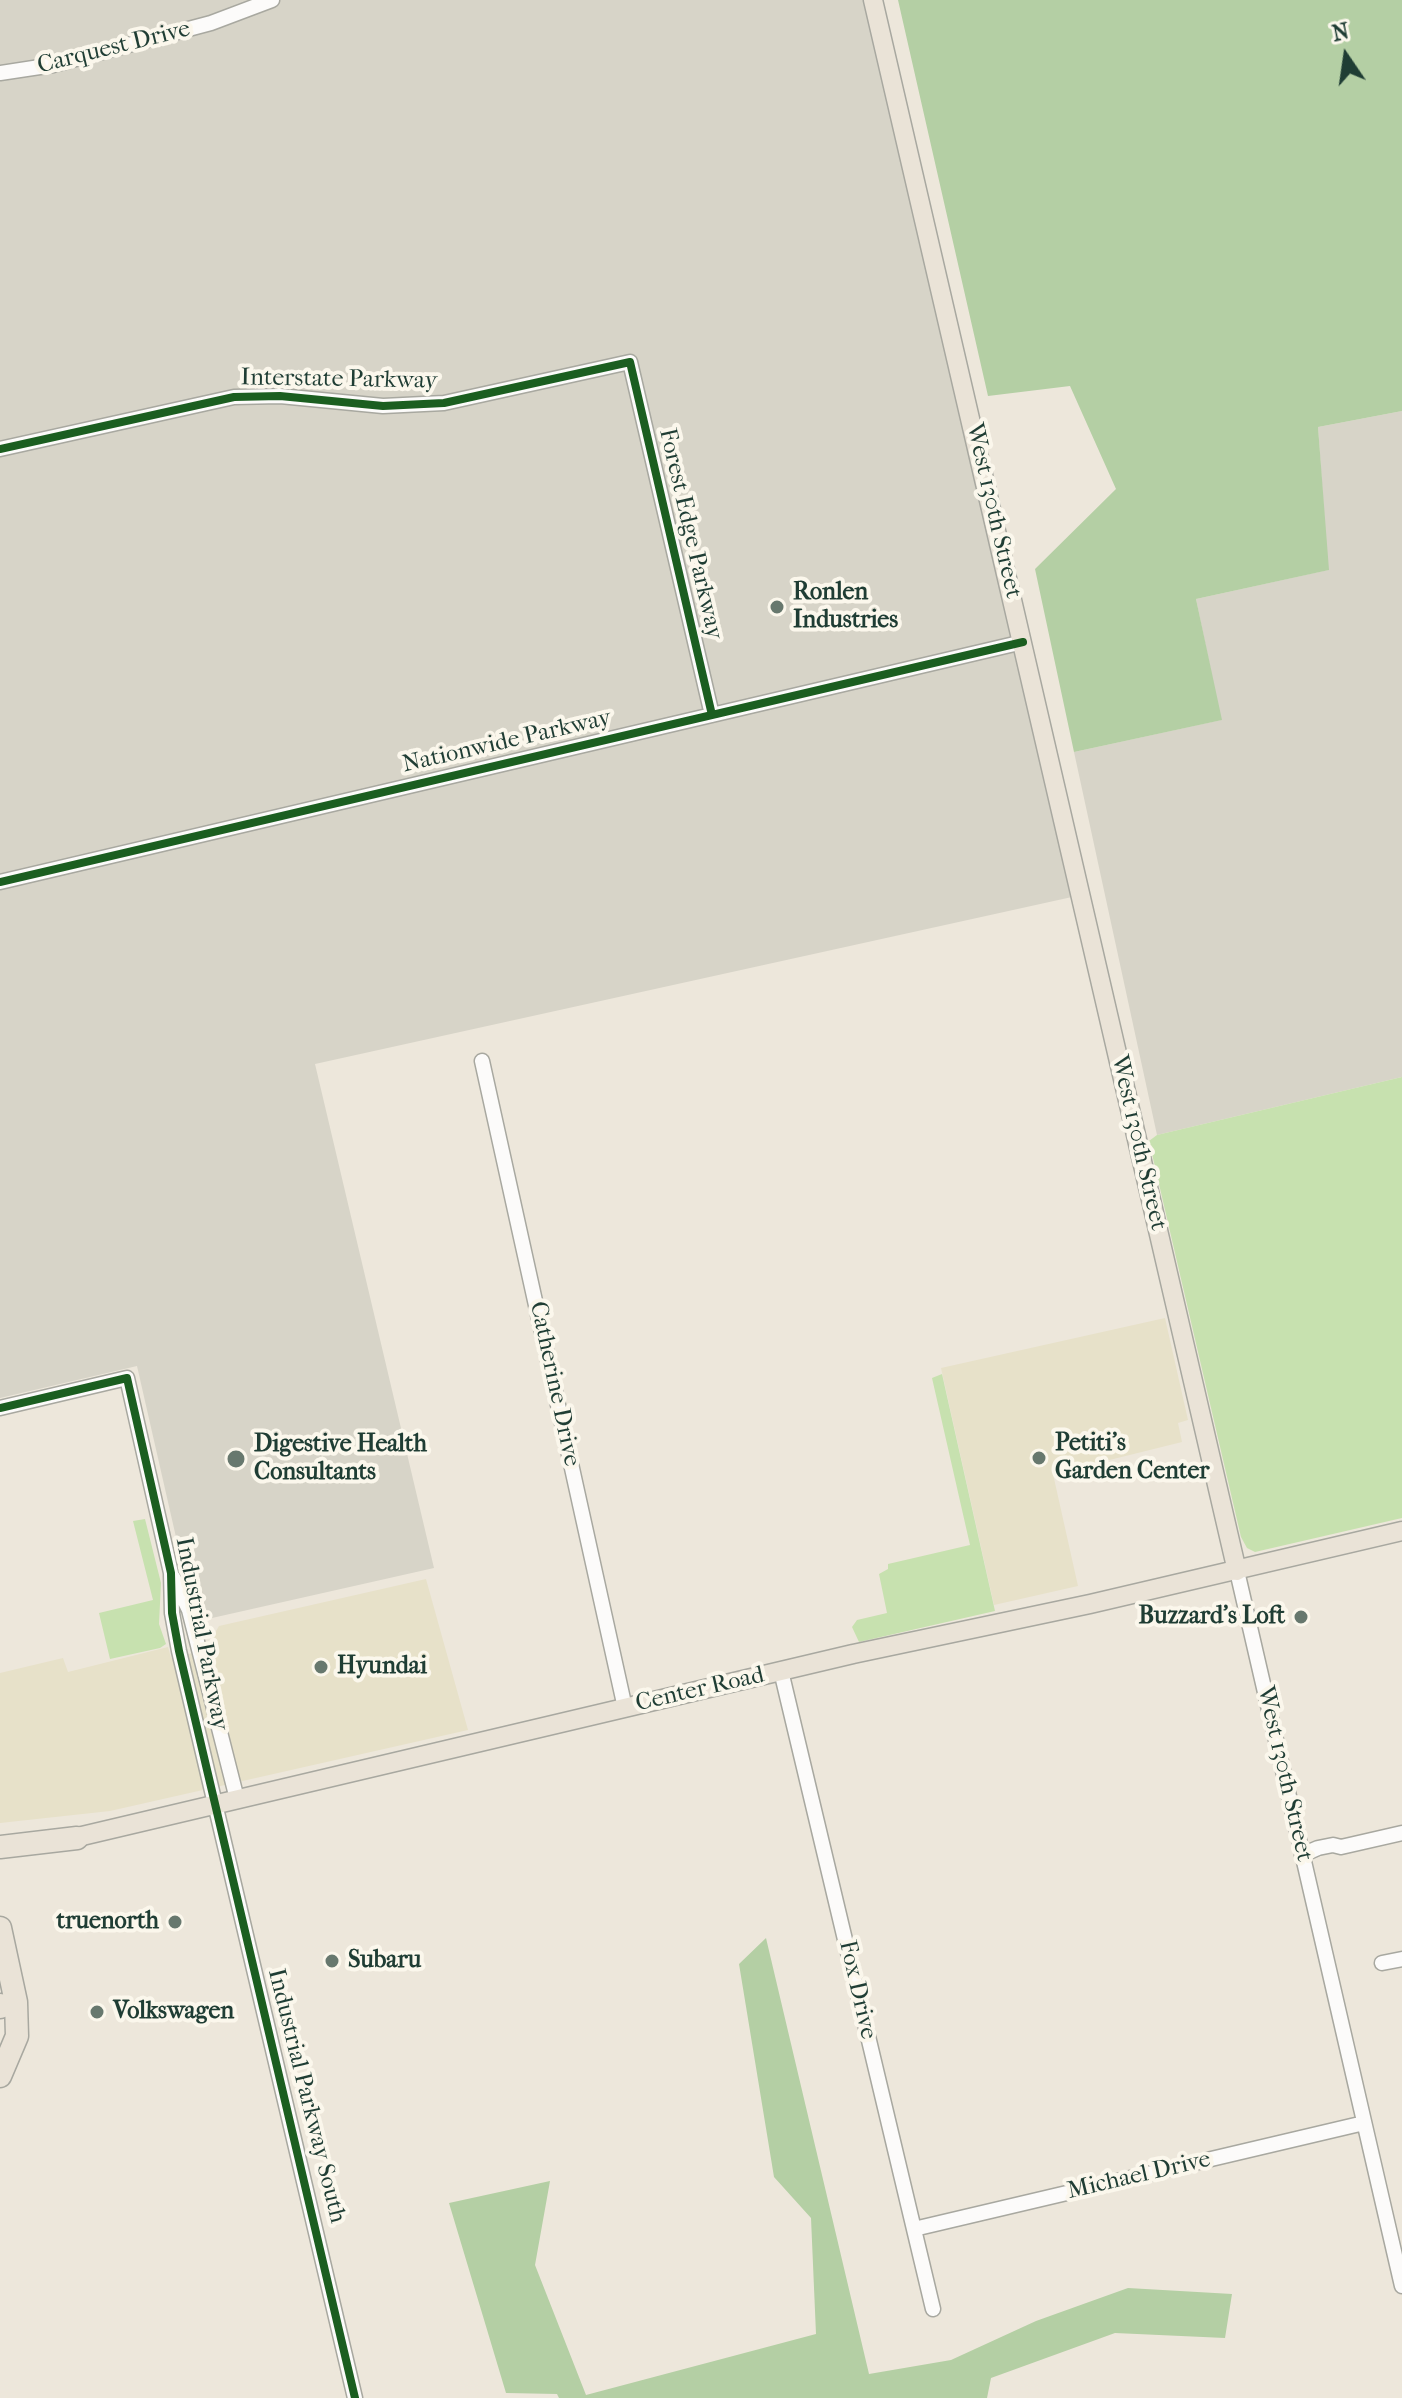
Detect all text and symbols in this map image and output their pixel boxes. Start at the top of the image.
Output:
street label: Carquest Drive [35,15,193,81]
north arrow [1306,16,1386,96]
text: N [1330,18,1352,47]
street label: Interstate Parkway [240,364,438,396]
street label: West 130th Street [959,421,1027,601]
street label: Forest Edge Parkway [652,426,728,642]
place label: Ronlen Industries [793,579,898,635]
marker: Ronlen Industries [768,598,786,616]
street label: Nationwide Parkway [400,704,614,780]
street label: West 130th Street [1104,1053,1172,1233]
street label: Catherine Drive [522,1299,586,1469]
place label: Petiti's Garden Center [1055,1430,1209,1486]
place label: Digestive Health Consultants [254,1431,427,1487]
marker: Digestive Health Consultants [225,1448,247,1470]
marker: Petiti's Garden Center [1030,1449,1048,1467]
street label: Industrial Parkway [168,1535,234,1733]
place label: Buzzard's Loft [1138,1603,1285,1631]
marker: Buzzard's Loft [1292,1608,1310,1626]
place label: Hyundai [337,1653,427,1681]
marker: Hyundai [312,1658,330,1676]
street label: Center Road [633,1661,767,1719]
street label: West 130th Street [1250,1684,1318,1864]
place label: truenorth [57,1908,159,1936]
marker: truenorth [166,1913,184,1931]
street label: Fox Drive [832,1938,882,2042]
place label: Subaru [348,1947,421,1975]
marker: Subaru [323,1952,341,1970]
street label: Industrial Parkway South [260,1966,352,2226]
place label: Volkswagen [113,1998,234,2026]
marker: Volkswagen [88,2003,106,2021]
street label: Michael Drive [1065,2146,1213,2206]

